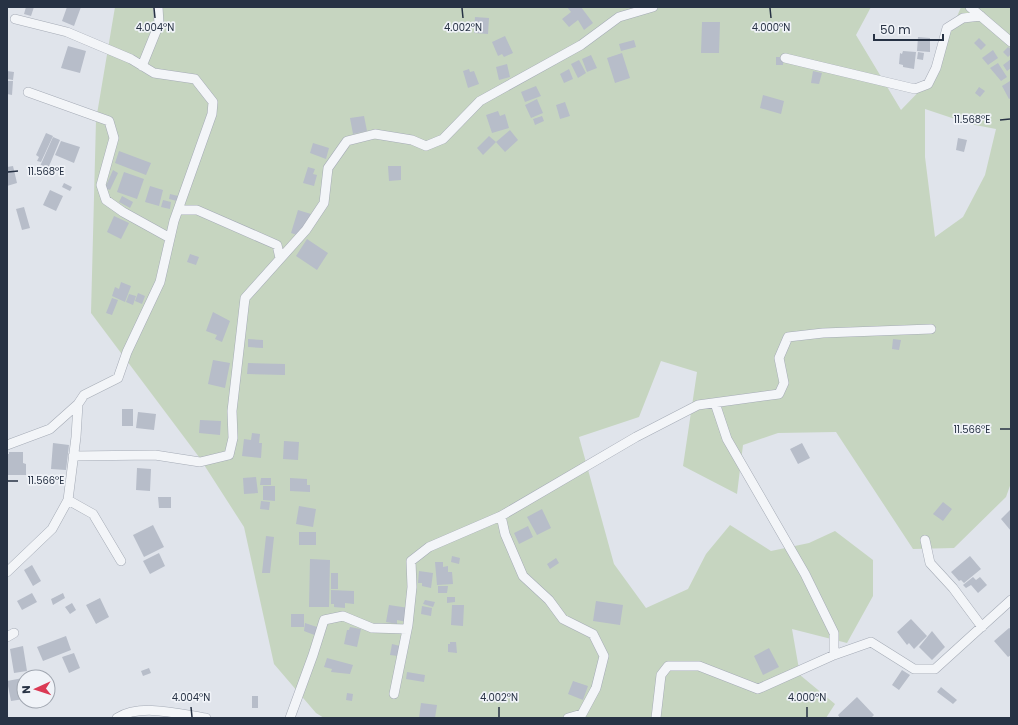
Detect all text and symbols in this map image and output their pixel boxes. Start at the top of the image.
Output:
scale bar [874,16,943,42]
text: 4.004°N [136,20,174,35]
text: 4.002°N [444,20,482,35]
text: 4.000°N [752,20,790,35]
text: 50 m [880,21,911,38]
text: 11.568°E [954,112,990,127]
text: 11.568°E [28,164,64,179]
text: 11.566°E [954,422,990,437]
text: 11.566°E [28,473,64,488]
north arrow [16,669,56,709]
text: N [18,685,34,694]
text: 4.004°N [172,690,210,705]
text: 4.002°N [480,690,518,705]
text: 4.000°N [788,690,826,705]

